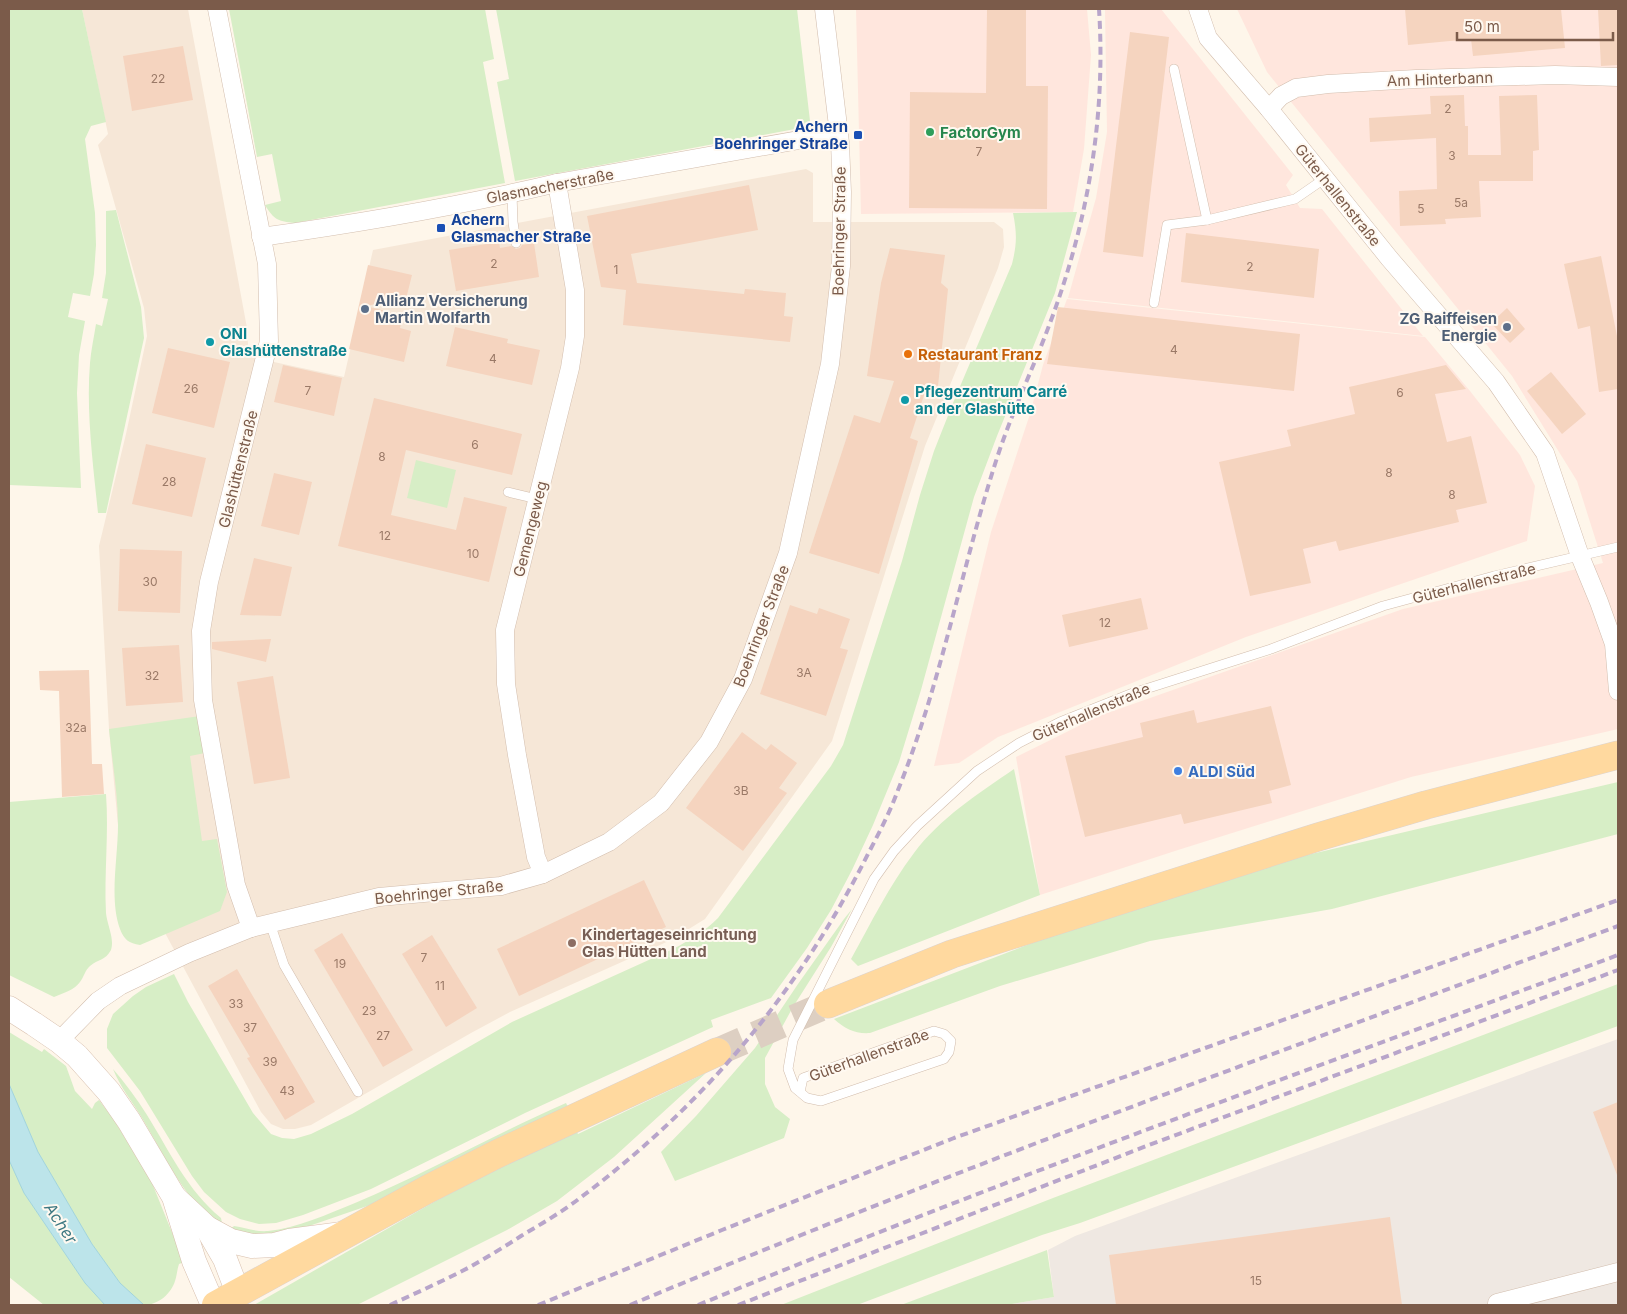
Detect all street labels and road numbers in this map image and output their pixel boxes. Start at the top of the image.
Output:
street label: Am Hinterbann [1387,68,1493,90]
street label: Güterhallenstraße [1291,140,1385,250]
street label: Glasmacherstraße [485,164,615,208]
street label: Boehringer Straße [828,166,850,296]
street label: Glashüttenstraße [214,408,262,530]
street label: Gemengeweg [509,479,551,579]
street label: Güterhallenstraße [1410,558,1538,608]
street label: Boehringer Straße [729,562,793,690]
street label: Güterhallenstraße [1029,679,1153,745]
street label: Boehringer Straße [374,876,504,908]
street label: Güterhallenstraße [806,1024,932,1086]

